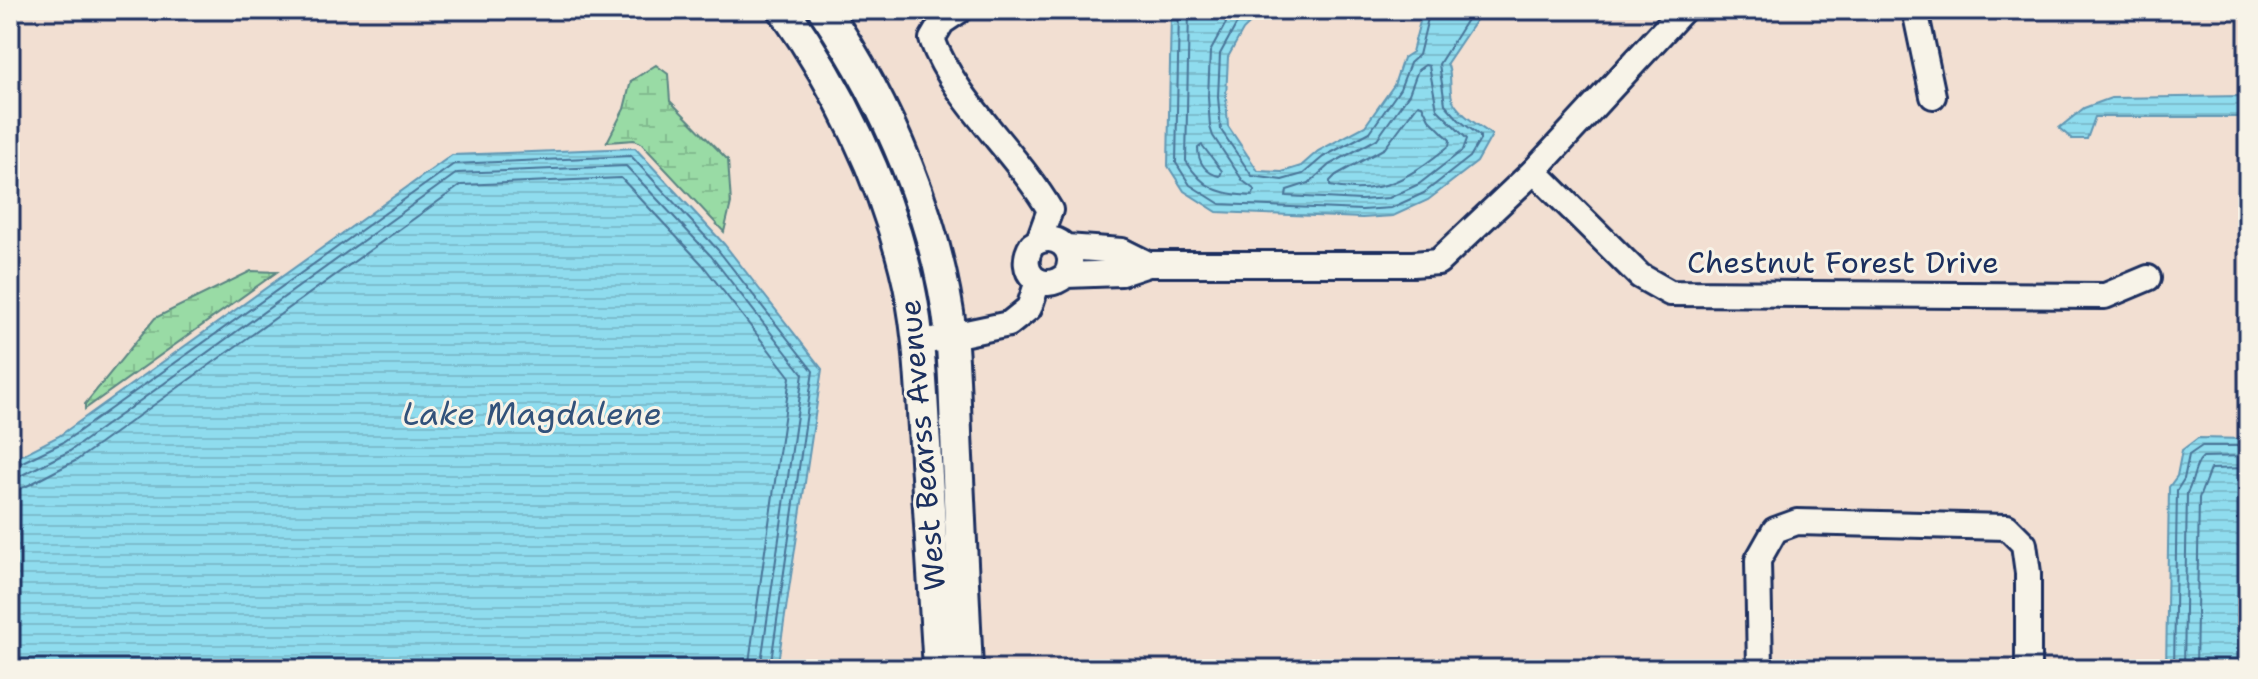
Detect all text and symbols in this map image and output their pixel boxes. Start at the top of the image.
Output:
street label: Chestnut Forest Drive [1687,242,1999,283]
street label: West Bearss Avenue [889,298,955,592]
water label: Lake Magdalene [402,392,662,435]

